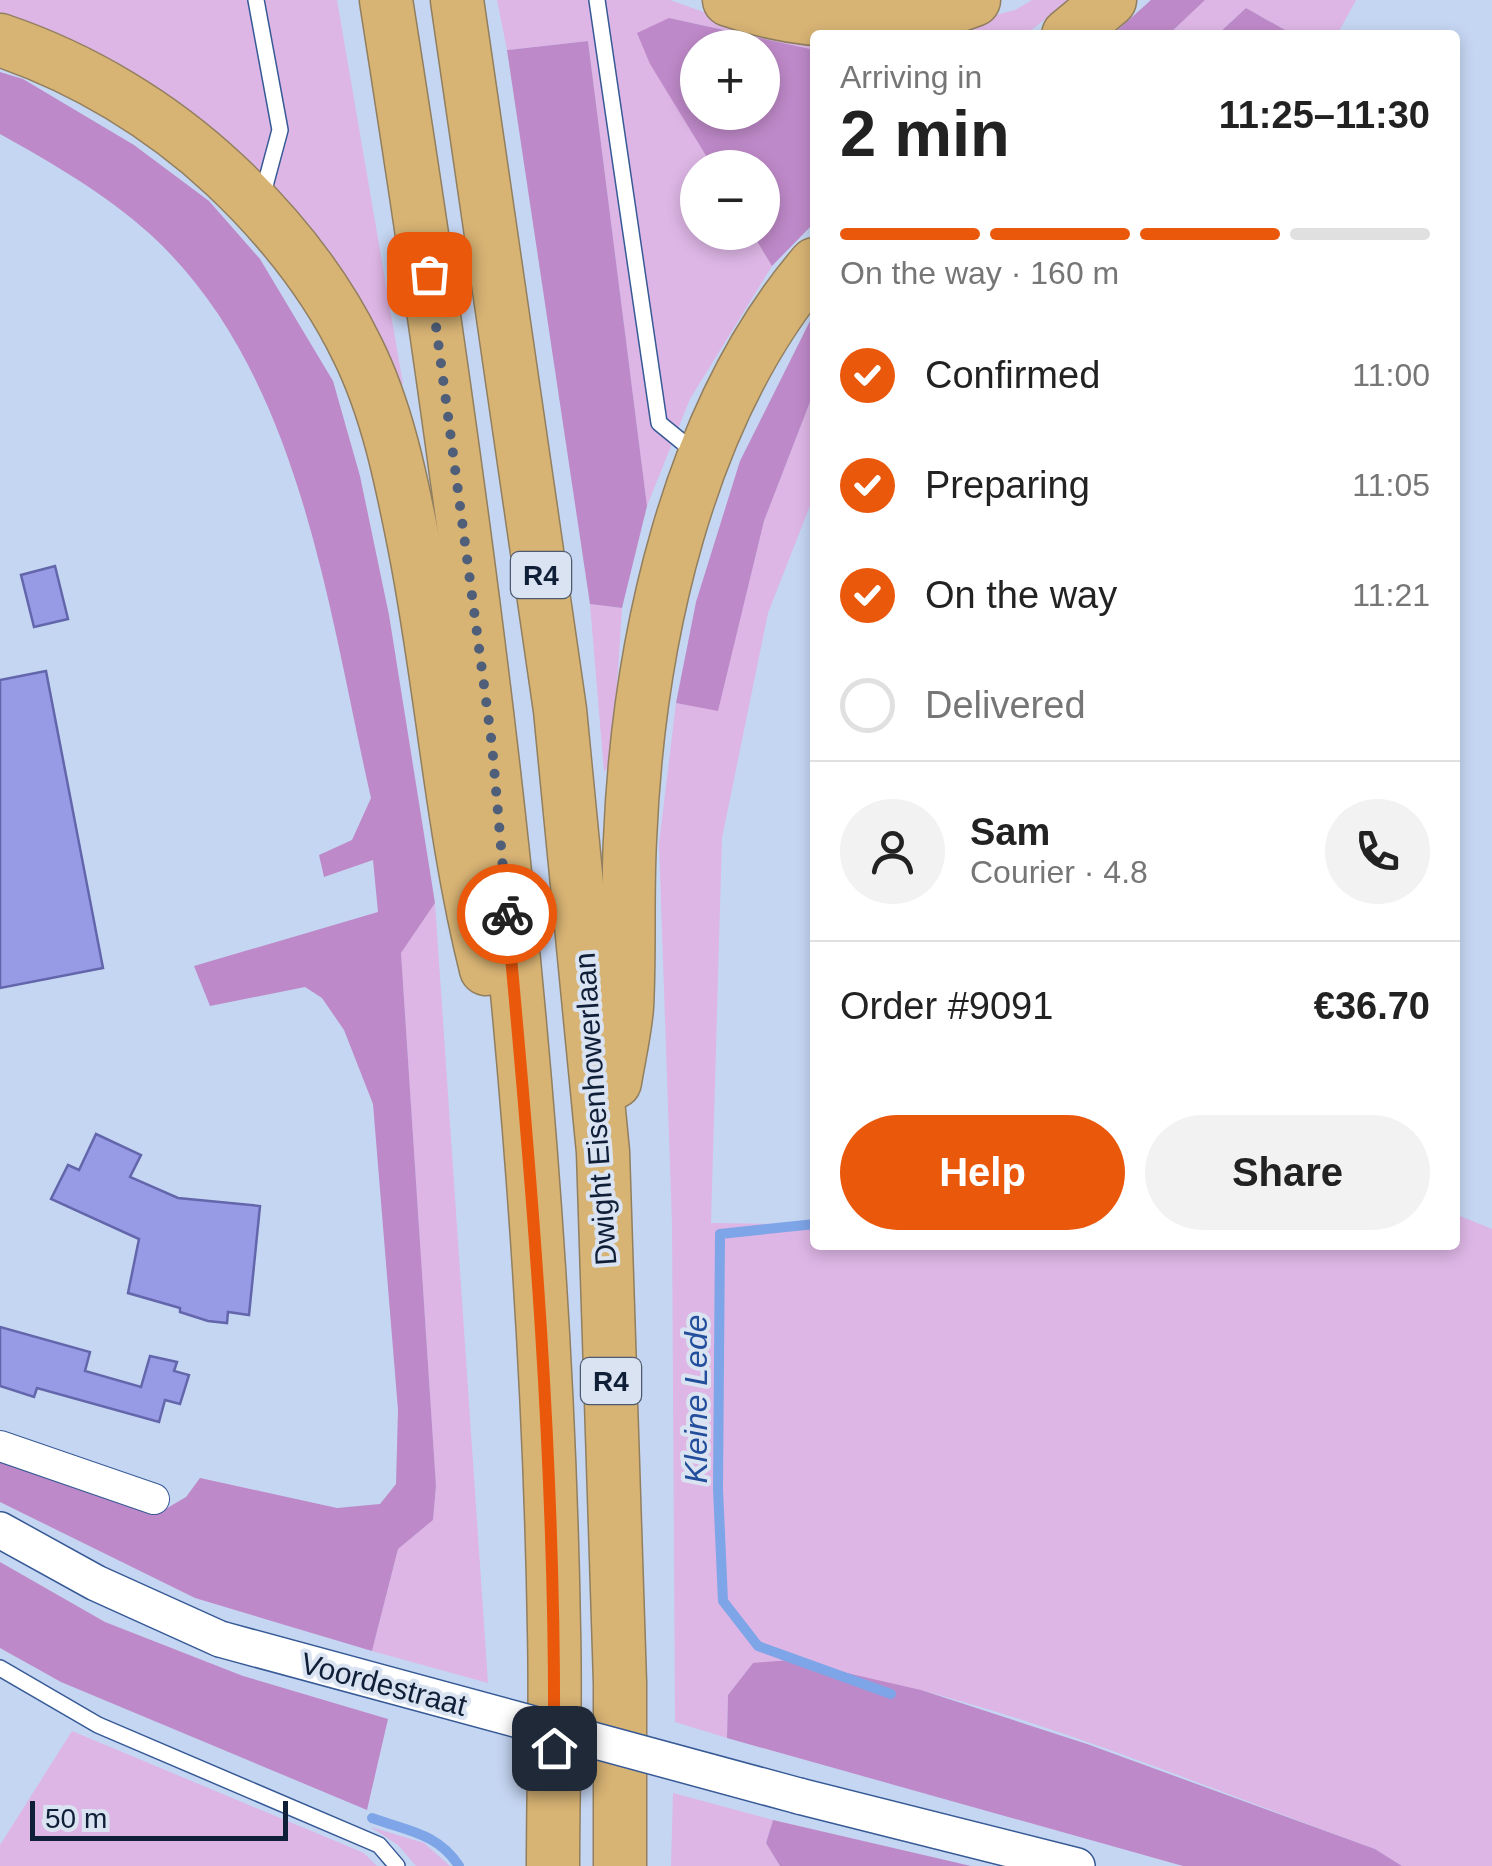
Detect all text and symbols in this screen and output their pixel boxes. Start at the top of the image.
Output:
map controls [680,30,780,250]
button: + [680,30,780,130]
text: Arriving in [840,59,982,95]
text: 11:25–11:30 [1219,94,1430,136]
text: 2 min [840,97,1010,170]
button: − [680,150,780,250]
pin [387,232,472,317]
icon: bag [402,247,457,302]
text: On the way · 160 m [840,255,1119,291]
icon: check [840,348,895,403]
text: Confirmed [925,354,1100,396]
text: 11:00 [1352,357,1430,393]
icon: check [840,458,895,513]
text: Preparing [925,464,1090,506]
text: 11:05 [1352,467,1430,503]
road number: R4 [511,552,571,598]
icon: check [840,568,895,623]
text: On the way [925,574,1117,616]
text: 11:21 [1352,577,1430,613]
text: Delivered [925,684,1086,726]
button: person [840,799,945,904]
button: phone [1325,799,1430,904]
text: Sam [970,811,1050,853]
text: Courier · 4.8 [970,854,1148,890]
courier [457,864,557,964]
icon: bike [480,887,535,942]
street label: Dwight Eisenhowerlaan [568,951,622,1267]
text: Order #9091 [840,985,1053,1027]
text: €36.70 [1314,985,1430,1027]
button: Help [840,1115,1125,1230]
button: Share [1145,1115,1430,1230]
water label: Kleine Lede [678,1314,714,1484]
road number: R4 [581,1358,641,1404]
street label: Voordestraat [298,1646,471,1722]
pin [512,1706,597,1791]
icon: home [527,1721,582,1776]
scale bar [30,1796,288,1840]
text: 50 m [45,1803,107,1834]

